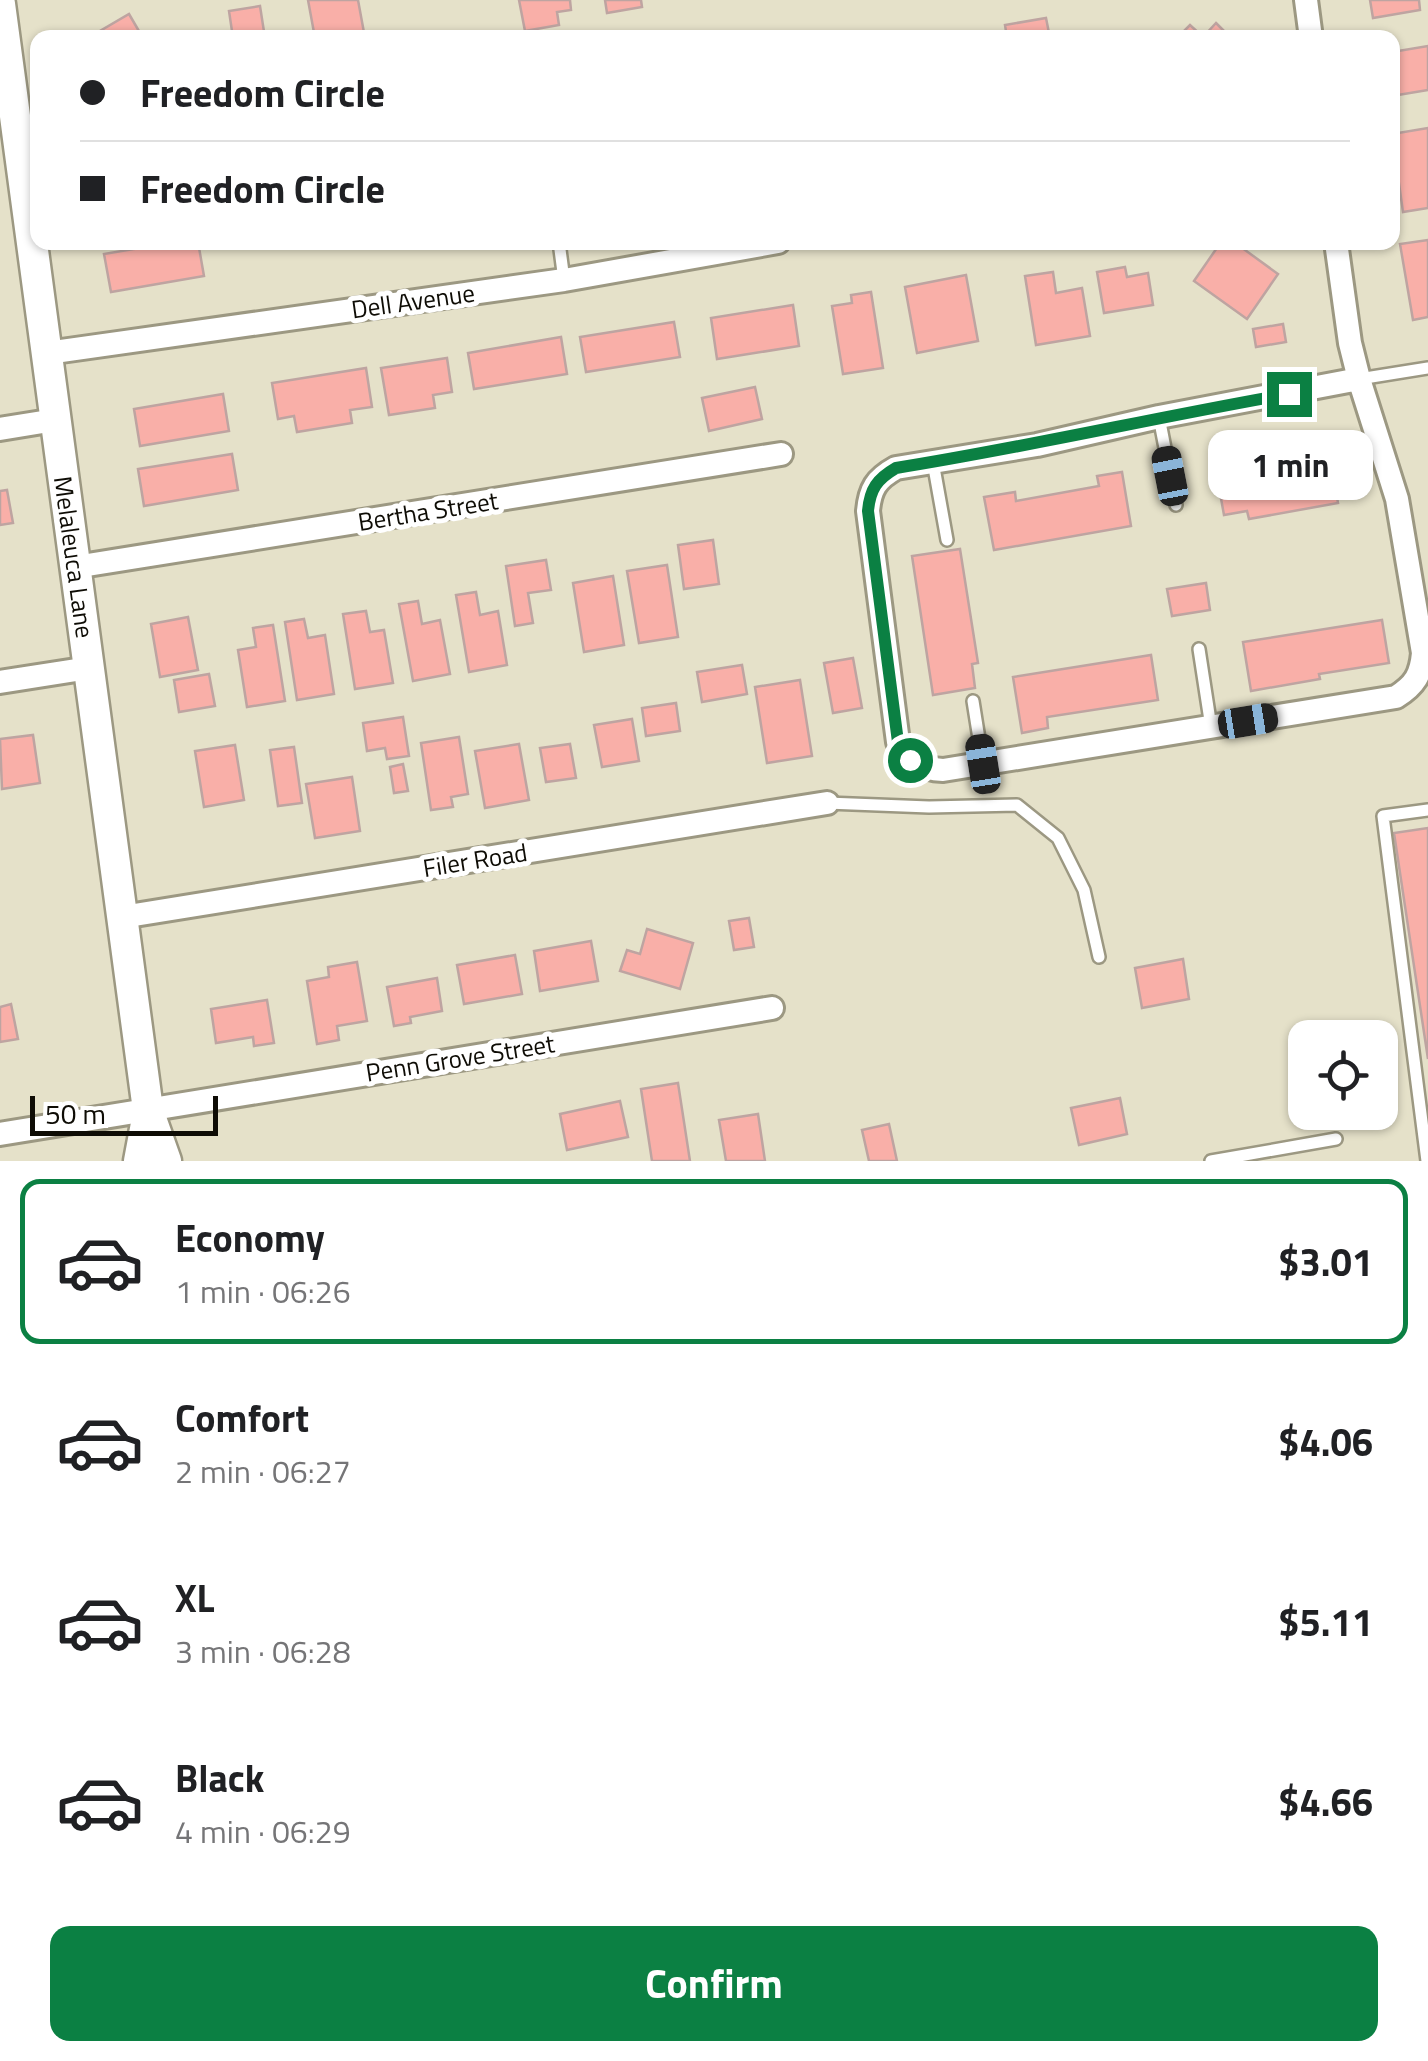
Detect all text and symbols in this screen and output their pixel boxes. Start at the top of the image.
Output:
text: Freedom Circle [140,64,385,122]
text: Freedom Circle [140,160,385,218]
street label: Dell Avenue [349,274,477,328]
route end [1267,372,1312,417]
callout: 1 min [1206,429,1372,499]
text: 1 min [1252,441,1329,489]
car [1150,444,1190,508]
street label: Melaleuca Lane [44,474,104,640]
street label: Bertha Street [355,481,501,541]
car [1216,701,1280,741]
car [963,732,1003,796]
route start [888,738,933,783]
street label: Filer Road [420,833,530,887]
map controls [1288,1020,1398,1130]
button: locate [1288,1020,1398,1130]
street label: Penn Grove Street [363,1024,557,1092]
scale bar [30,1091,218,1136]
text: 50 m [45,1092,106,1135]
text: Economy [175,1209,325,1267]
icon: car [55,1217,145,1307]
text: $3.01 [1278,1233,1373,1291]
text: 1 min · 06:26 [175,1267,351,1315]
text: Comfort [175,1389,309,1447]
icon: car [55,1397,145,1487]
text: $4.06 [1278,1413,1373,1471]
text: 2 min · 06:27 [175,1447,351,1495]
text: XL [175,1569,215,1627]
icon: car [55,1577,145,1667]
text: $5.11 [1278,1593,1373,1651]
text: 3 min · 06:28 [175,1627,351,1675]
text: Black [175,1749,264,1807]
icon: car [55,1757,145,1847]
text: $4.66 [1278,1773,1373,1831]
text: 4 min · 06:29 [175,1807,351,1855]
button: Confirm [50,1926,1378,2041]

